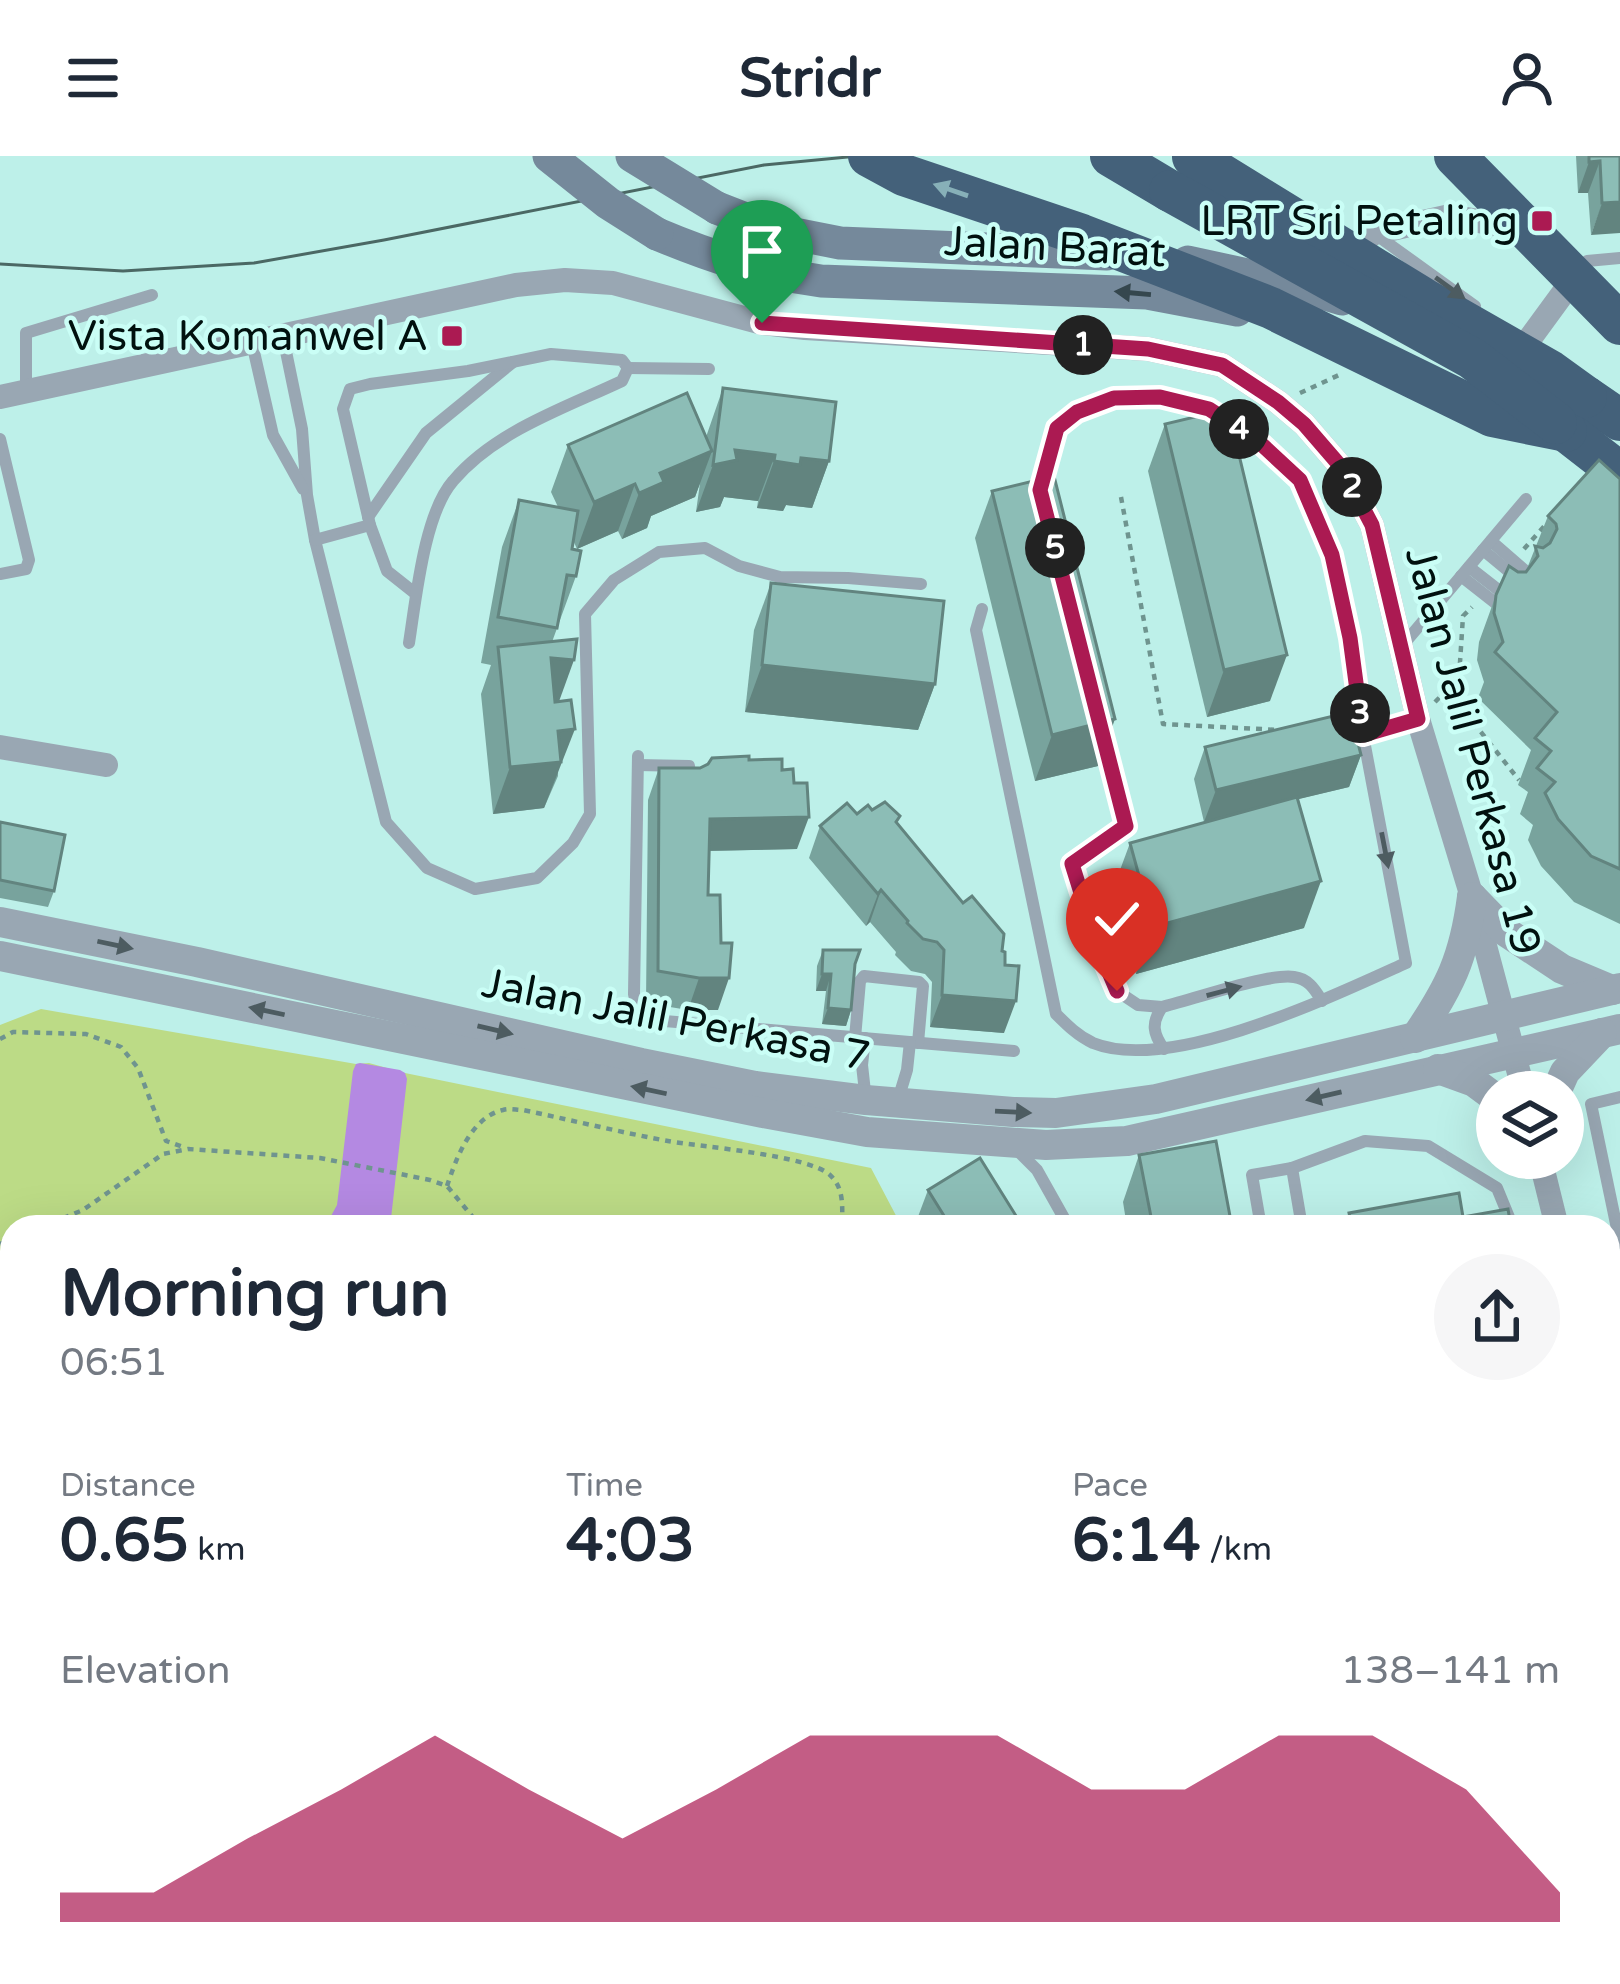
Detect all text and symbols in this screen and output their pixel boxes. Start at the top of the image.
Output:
icon: menu [60,45,126,111]
icon: person [1494,45,1560,111]
text: Stridr [739,46,881,111]
one-way arrow [932,180,968,199]
place label: LRT Sri Petaling [1200,196,1518,247]
pin [711,200,813,323]
marker: LRT Sri Petaling [1529,208,1555,234]
street label: Jalan Barat [943,216,1167,278]
icon: arrive [729,218,795,284]
one-way arrow [1434,276,1467,299]
one-way arrow [1113,283,1151,302]
place label: Vista Komanwel A [68,311,428,362]
pin: 1 [1053,315,1113,375]
marker: Vista Komanwel A [439,323,465,349]
text: 1 [1073,325,1093,364]
pin: 4 [1209,399,1269,459]
text: 4 [1229,409,1249,448]
pin: 2 [1322,457,1382,517]
text: 2 [1342,467,1362,506]
pin: 5 [1025,518,1085,578]
text: 5 [1045,528,1065,567]
street label: Jalan Jalil Perkasa 19 [1394,541,1552,961]
pin: 3 [1330,683,1390,743]
text: 3 [1350,693,1370,732]
one-way arrow [1376,832,1395,869]
pin [1066,868,1168,991]
icon: check [1084,886,1150,952]
one-way arrow [96,936,134,955]
street label: Jalan Jalil Perkasa 7 [478,957,874,1083]
one-way arrow [1205,981,1242,1000]
one-way arrow [247,1001,285,1020]
one-way arrow [477,1021,515,1040]
map controls [1476,1071,1584,1179]
button: layers [1476,1071,1584,1179]
one-way arrow [629,1080,667,1099]
one-way arrow [1305,1087,1342,1106]
one-way arrow [995,1103,1033,1122]
text: Morning run [60,1254,450,1334]
button: share [1434,1254,1560,1380]
text: 06:51 [60,1339,168,1386]
text: Distance [60,1466,196,1505]
text: Time [566,1466,643,1505]
text: Pace [1072,1466,1148,1505]
text: 0.65 [60,1505,189,1577]
text: 4:03 [566,1505,695,1577]
text: 6:14 [1072,1505,1201,1577]
text: km [189,1530,246,1569]
text: /km [1201,1530,1272,1569]
text: Elevation [60,1647,230,1694]
text: 138–141 m [1340,1647,1560,1694]

